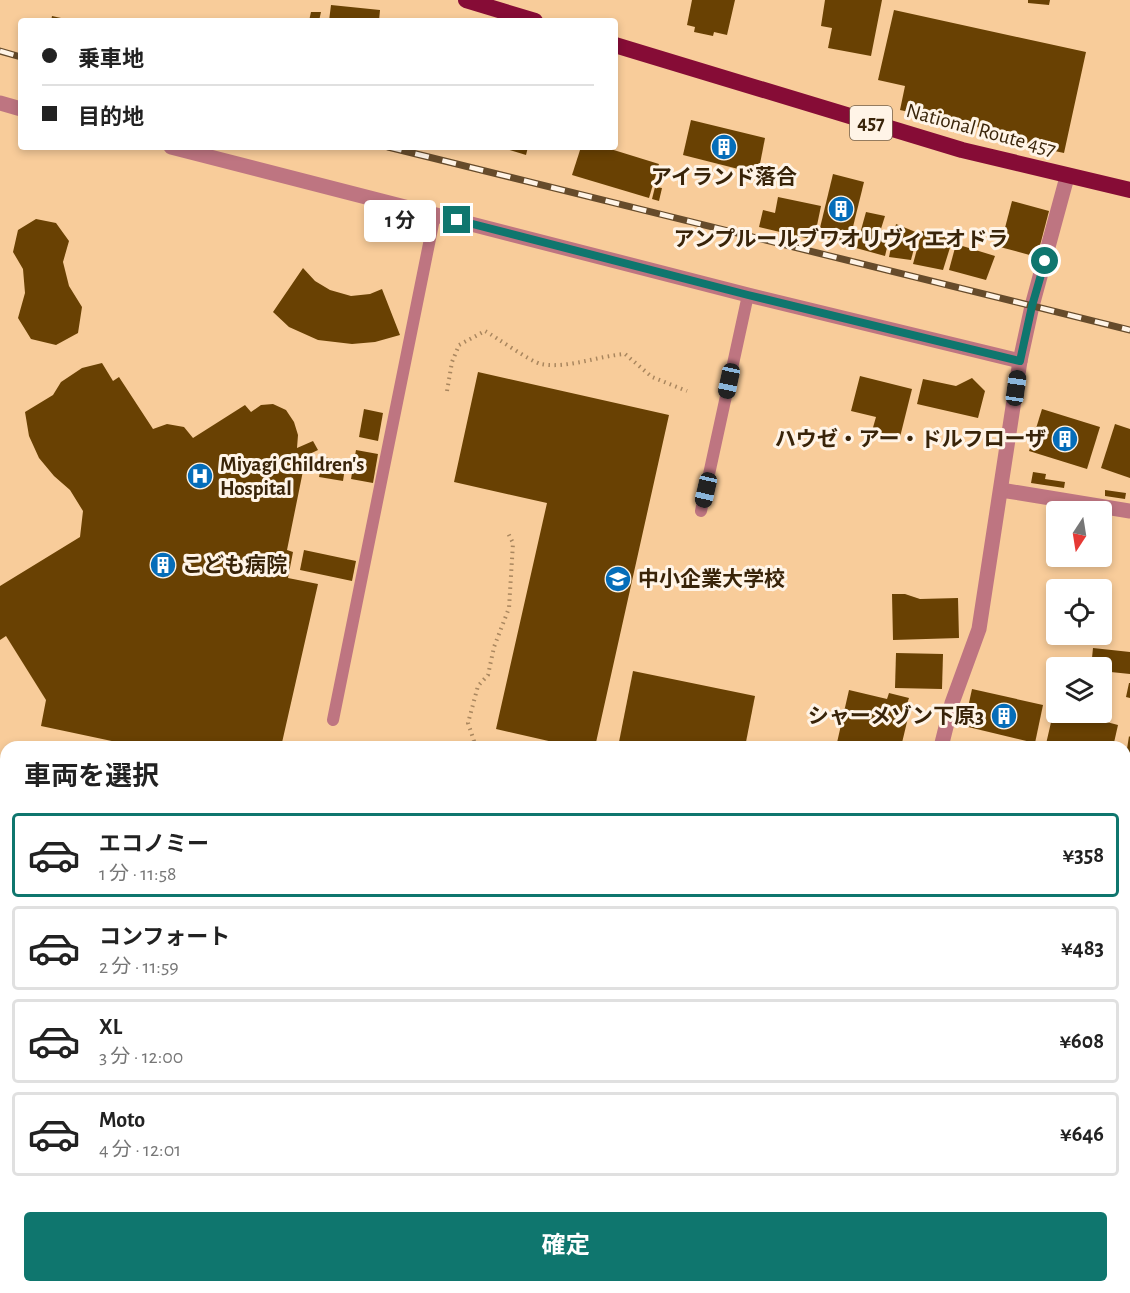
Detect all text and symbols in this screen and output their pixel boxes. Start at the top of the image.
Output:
text: 乗車地 [78,48,144,70]
street label: National Route 457 [904,100,1058,160]
text: 目的地 [78,106,144,128]
road number: 457 [850,106,892,140]
building icon: アイランド落合 [709,132,739,162]
place label: アイランド落合 [651,166,797,188]
building icon: アンプルールブワオリヴィエオドラ [826,194,856,224]
callout: 1 分 [364,199,436,241]
route end [443,206,470,233]
text: 1 分 [385,211,415,231]
place label: アンプルールブワオリヴィエオドラ [674,227,1008,250]
route start [1031,247,1058,274]
car [716,362,742,400]
car [1005,369,1027,407]
building icon: ハウゼ・アー・ドルフローザ [1050,424,1080,454]
place label: ハウゼ・アー・ドルフローザ [775,427,1046,450]
place label: Miyagi Children's Hospital [220,454,364,499]
hospital icon: Miyagi Children's Hospital [185,461,215,491]
car [693,470,719,510]
north arrow [1046,501,1112,567]
map controls [1046,501,1112,723]
building icon: こども病院 [148,550,178,580]
place label: こども病院 [182,554,287,576]
school or university icon: 中小企業大学校 [603,564,633,594]
place label: 中小企業大学校 [638,568,785,590]
button: locate [1046,579,1112,645]
button: layers [1046,657,1112,723]
building icon: シャーメゾン下原3 [989,701,1019,731]
place label: シャーメゾン下原3 [808,704,984,727]
text: 車両を選択 [24,763,159,790]
icon: car [27,828,81,882]
text: エコノミー [99,833,209,855]
text: ¥358 [1063,844,1104,866]
text: 1 分 · 11:58 [99,864,177,884]
icon: car [27,921,81,975]
text: コンフォート [99,926,230,948]
text: ¥483 [1061,937,1104,959]
text: 2 分 · 11:59 [99,957,179,977]
icon: car [27,1014,81,1068]
text: XL [99,1016,122,1038]
text: ¥608 [1059,1030,1104,1052]
text: 3 分 · 12:00 [99,1047,183,1067]
icon: car [27,1107,81,1161]
text: Moto [99,1109,145,1131]
text: ¥646 [1060,1123,1104,1145]
text: 4 分 · 12:01 [99,1140,181,1160]
button: 確定 [24,1212,1107,1281]

